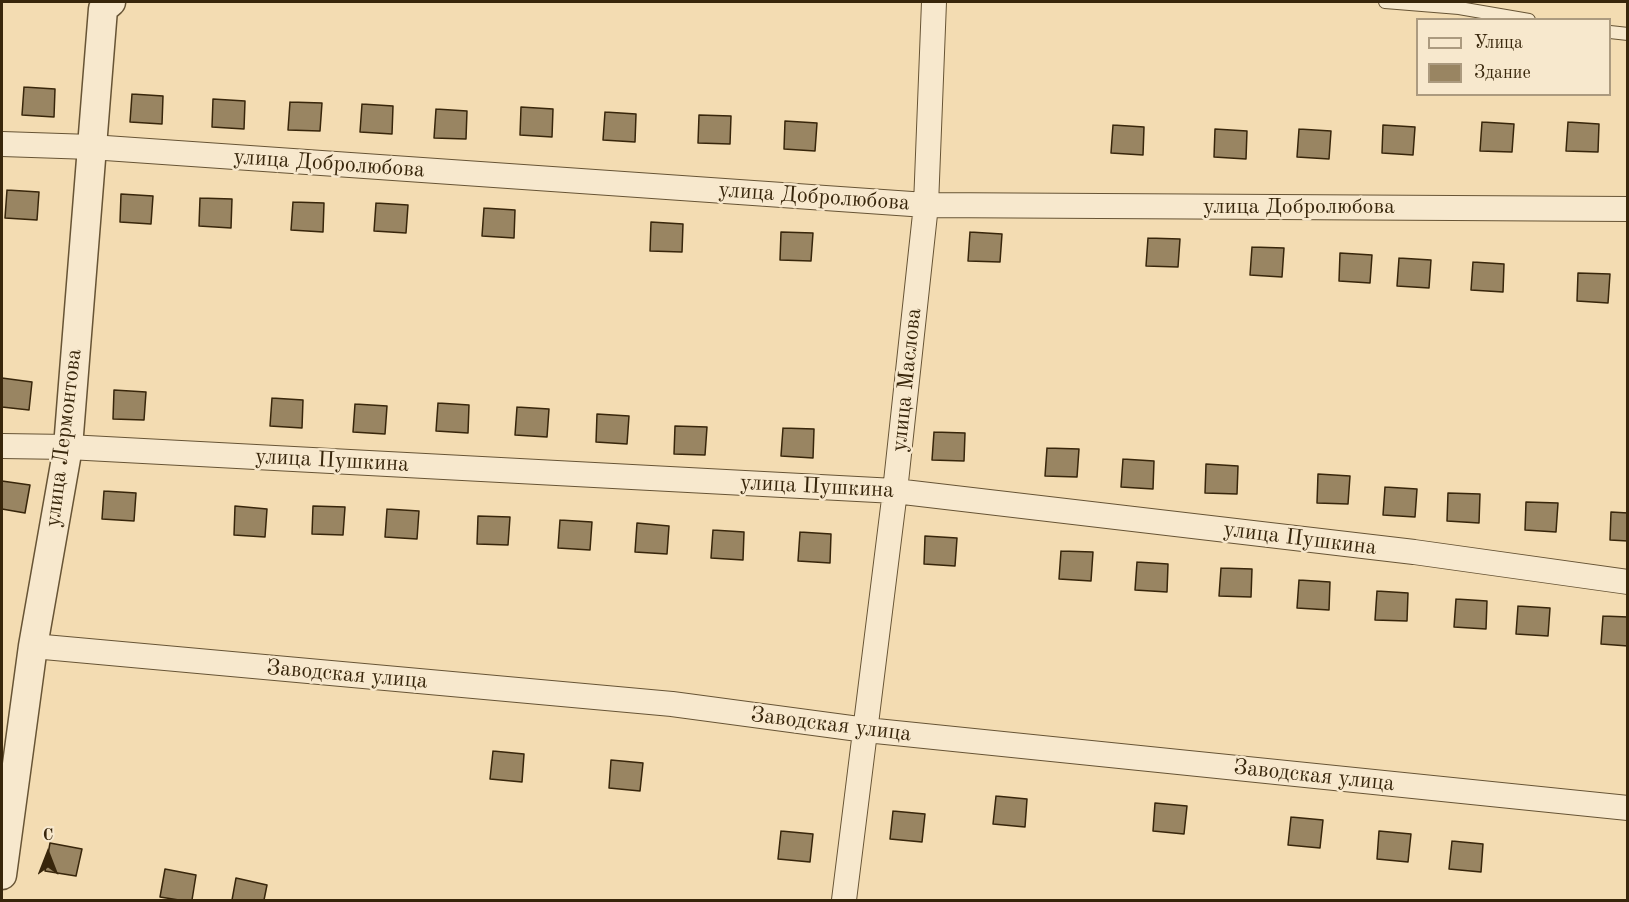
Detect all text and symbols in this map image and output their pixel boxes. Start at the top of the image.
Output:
legend [1416,18,1611,96]
text: Улица [1474,34,1523,52]
text: Здание [1474,64,1531,82]
street label: улица Добролюбова [232,144,426,184]
street label: улица Добролюбова [717,177,911,217]
street label: улица Добролюбова [1203,194,1395,220]
street label: улица Маслова [886,307,928,453]
street label: улица Лермонтова [40,347,88,529]
street label: улица Пушкина [254,444,410,478]
street label: улица Пушкина [739,470,895,504]
street label: улица Пушкина [1222,517,1378,561]
street label: Заводская улица [265,655,429,695]
street label: Заводская улица [749,702,913,748]
street label: Заводская улица [1232,754,1396,798]
north arrow [18,824,78,884]
text: С [43,828,53,844]

